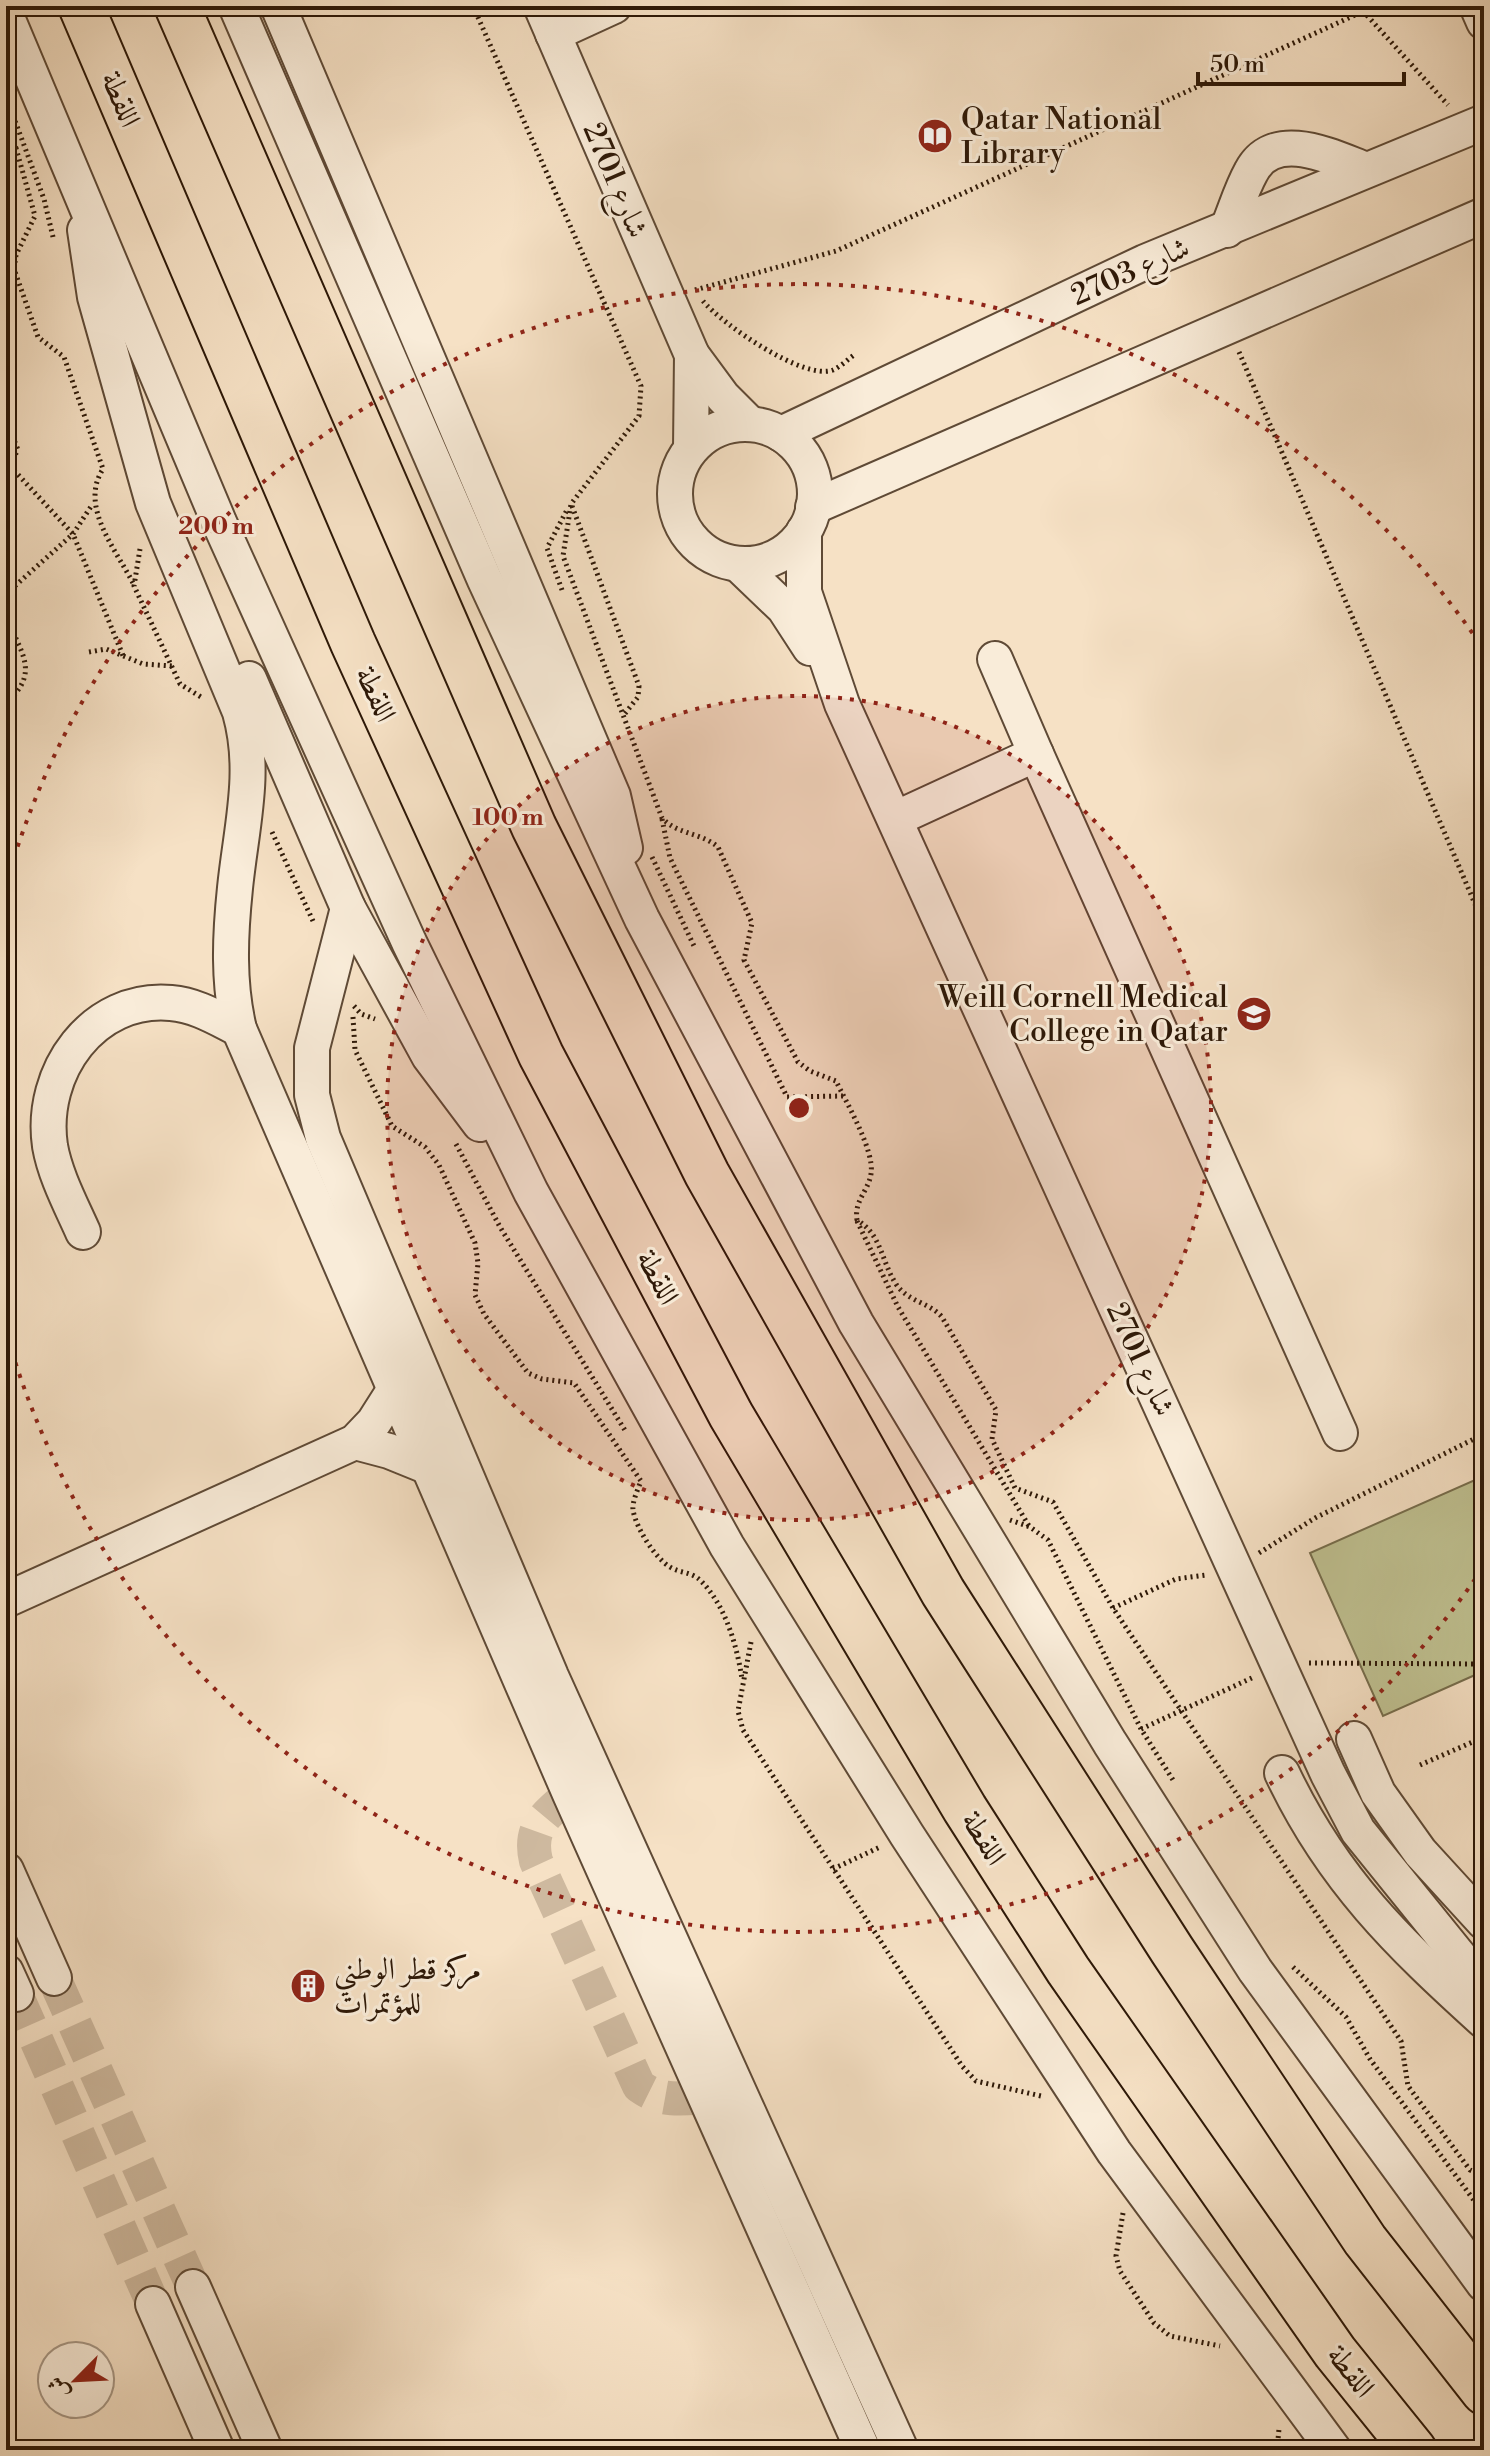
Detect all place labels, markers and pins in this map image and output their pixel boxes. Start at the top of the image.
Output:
place label: Qatar National Library [961,101,1162,173]
library icon: Qatar National Library [916,117,954,155]
place label: Weill Cornell Medical College in Qatar [937,979,1228,1051]
school or university icon: Weill Cornell Medical College in Qatar [1235,995,1273,1033]
centre of rings [785,1094,813,1122]
place label: مركز قطر الوطني للمؤتمرات [334,1951,481,2023]
building icon: مركز قطر الوطني للمؤتمرات [289,1967,327,2005]

